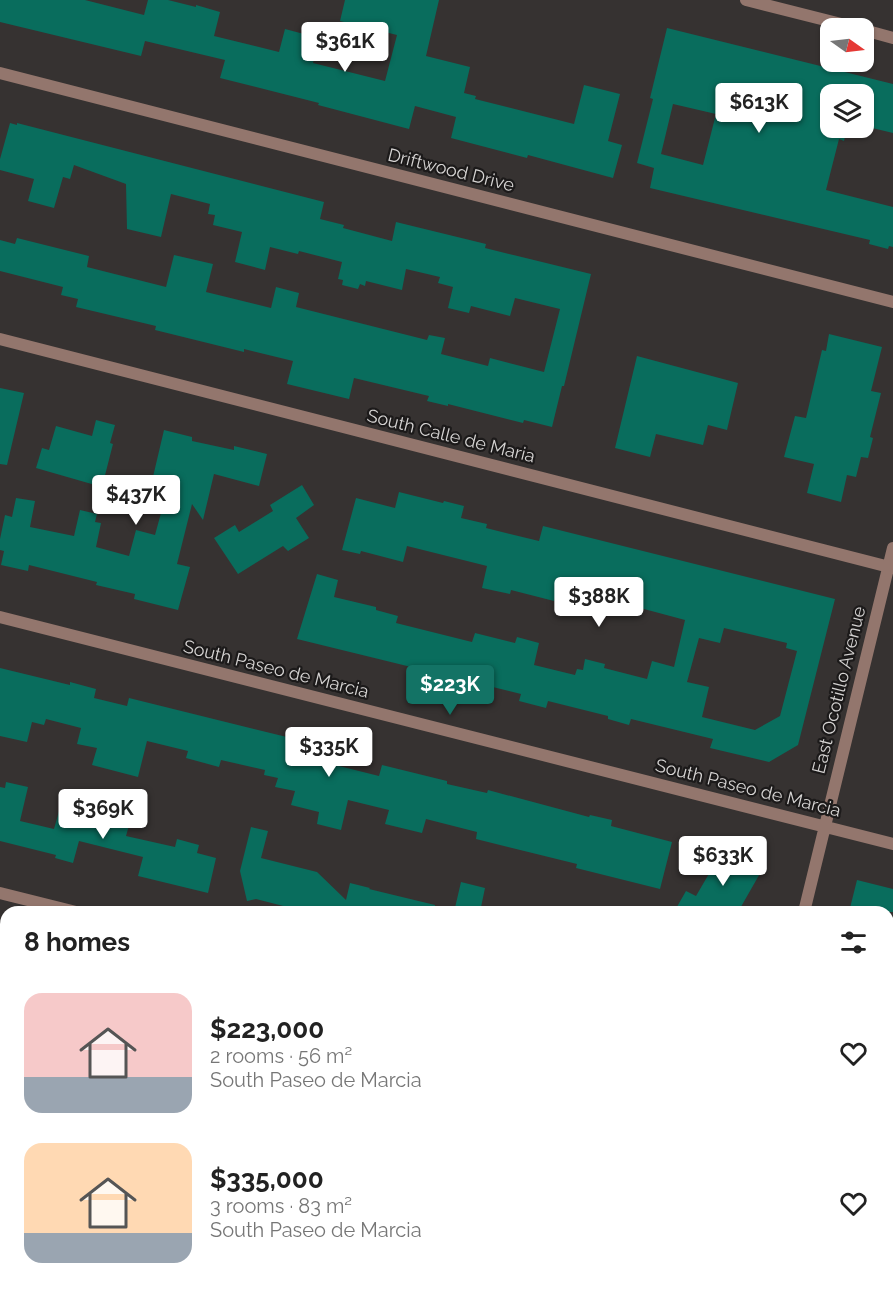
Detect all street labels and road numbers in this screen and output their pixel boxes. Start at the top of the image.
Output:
street label: Driftwood Drive [386,144,517,195]
street label: South Calle de Maria [365,404,537,467]
street label: East Ocotillo Avenue [808,604,870,776]
street label: South Paseo de Marcia [181,635,371,702]
street label: South Paseo de Marcia [653,754,843,821]

